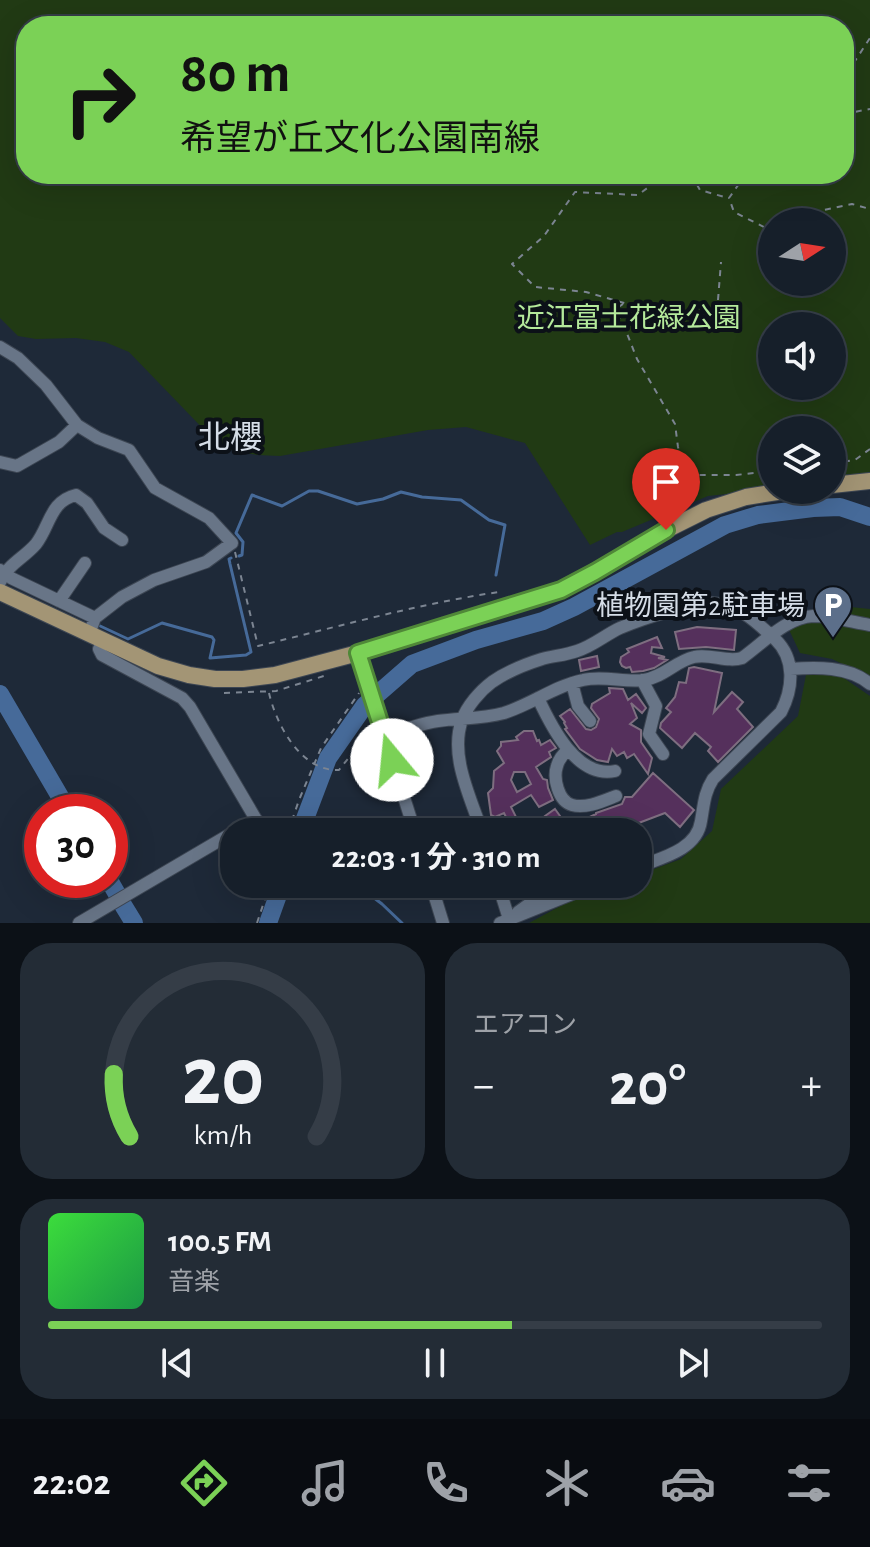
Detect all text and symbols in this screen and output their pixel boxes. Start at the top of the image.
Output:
text: 80 m [180,46,290,102]
icon: right [48,48,152,152]
text: 希望が丘文化公園南線 [180,121,540,157]
north arrow [758,208,846,296]
map controls [758,208,846,504]
park label: 近江富士花緑公園 [517,303,741,333]
button: sound [758,312,846,400]
button: layers [758,416,846,504]
district label: 北櫻 [198,421,262,454]
pin [632,448,700,530]
icon: arrive [644,460,688,504]
parking icon: 植物園第2駐車場 [812,584,854,639]
place label: 植物園第2駐車場 [596,591,805,621]
position arrow [350,718,434,802]
speed limit sign: 30 [24,794,128,898]
text: 22:03 · 1 分 · 310 m [332,843,540,873]
text: エアコン [473,1012,577,1038]
text: 20 [181,1036,264,1120]
text: 20° [609,1056,686,1116]
text: − [473,1064,494,1108]
text: + [801,1064,822,1108]
text: km/h [193,1121,252,1150]
text: 100.5 FM [168,1227,272,1257]
text: 音楽 [168,1269,220,1295]
icon: previous [155,1341,199,1385]
icon: pause [413,1341,457,1385]
icon: next [671,1341,715,1385]
icon: directions [176,1455,232,1511]
icon: music [297,1455,353,1511]
icon: phone [418,1455,474,1511]
icon: climate [539,1455,595,1511]
icon: car [660,1455,716,1511]
icon: filters [781,1455,837,1511]
text: 22:02 [33,1465,110,1501]

